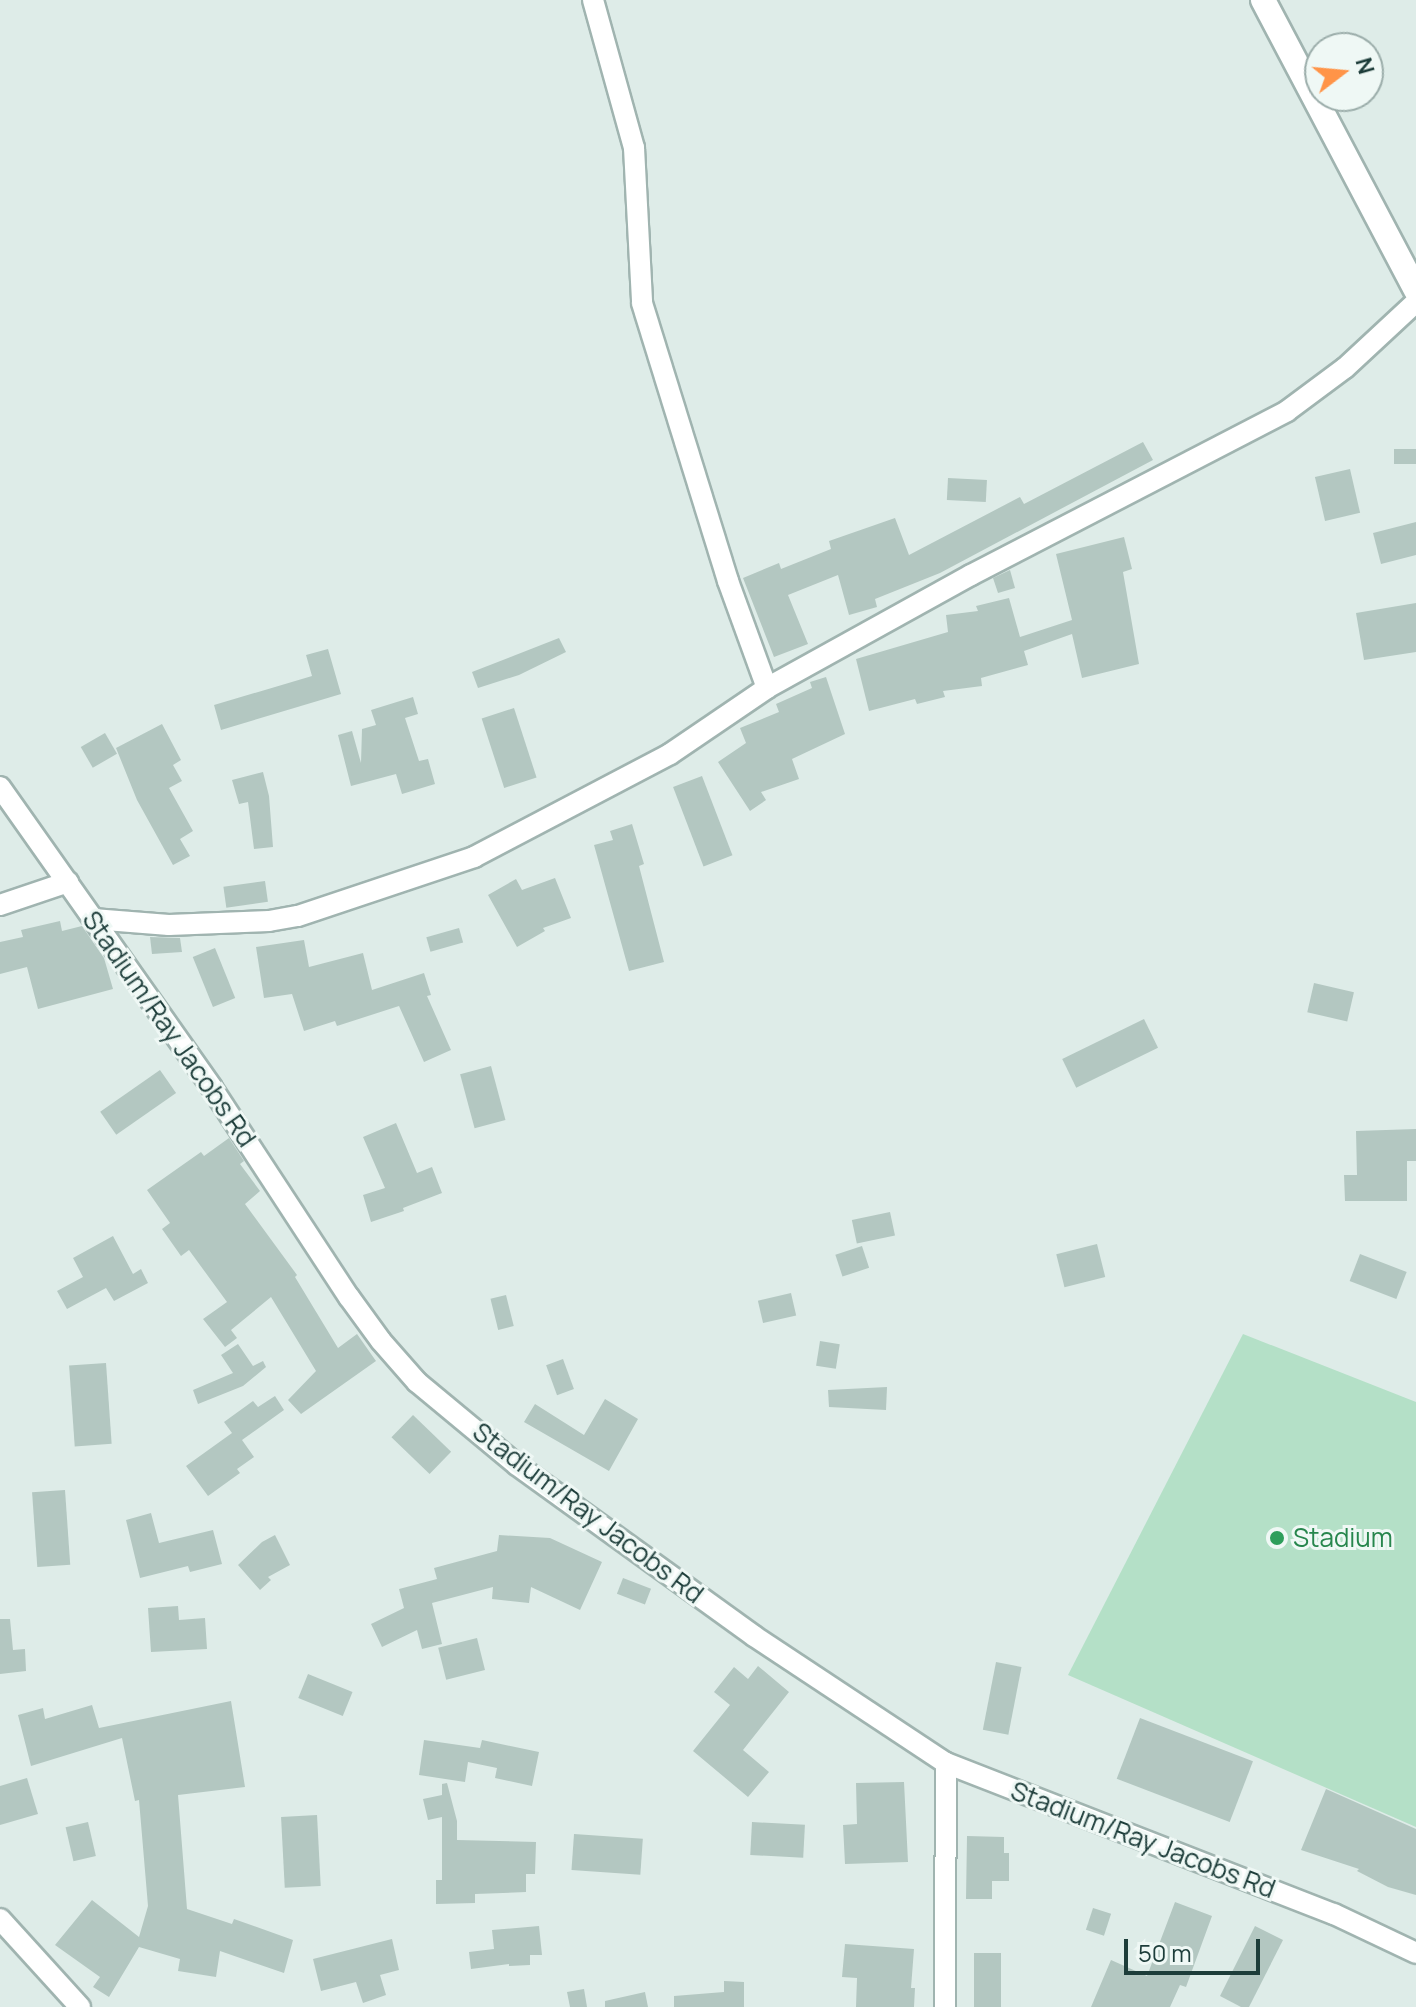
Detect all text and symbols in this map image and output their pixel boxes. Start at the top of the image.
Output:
north arrow [1304,32,1384,112]
text: N [1349,54,1382,78]
street label: Stadium/Ray Jacobs Rd [76,905,262,1153]
street label: Stadium/Ray Jacobs Rd [467,1416,709,1610]
place label: Stadium [1293,1522,1393,1554]
marker: Stadium [1268,1529,1286,1547]
street label: Stadium/Ray Jacobs Rd [1006,1775,1280,1905]
scale bar [1128,1923,1264,1973]
text: 50 m [1138,1936,1192,1969]

